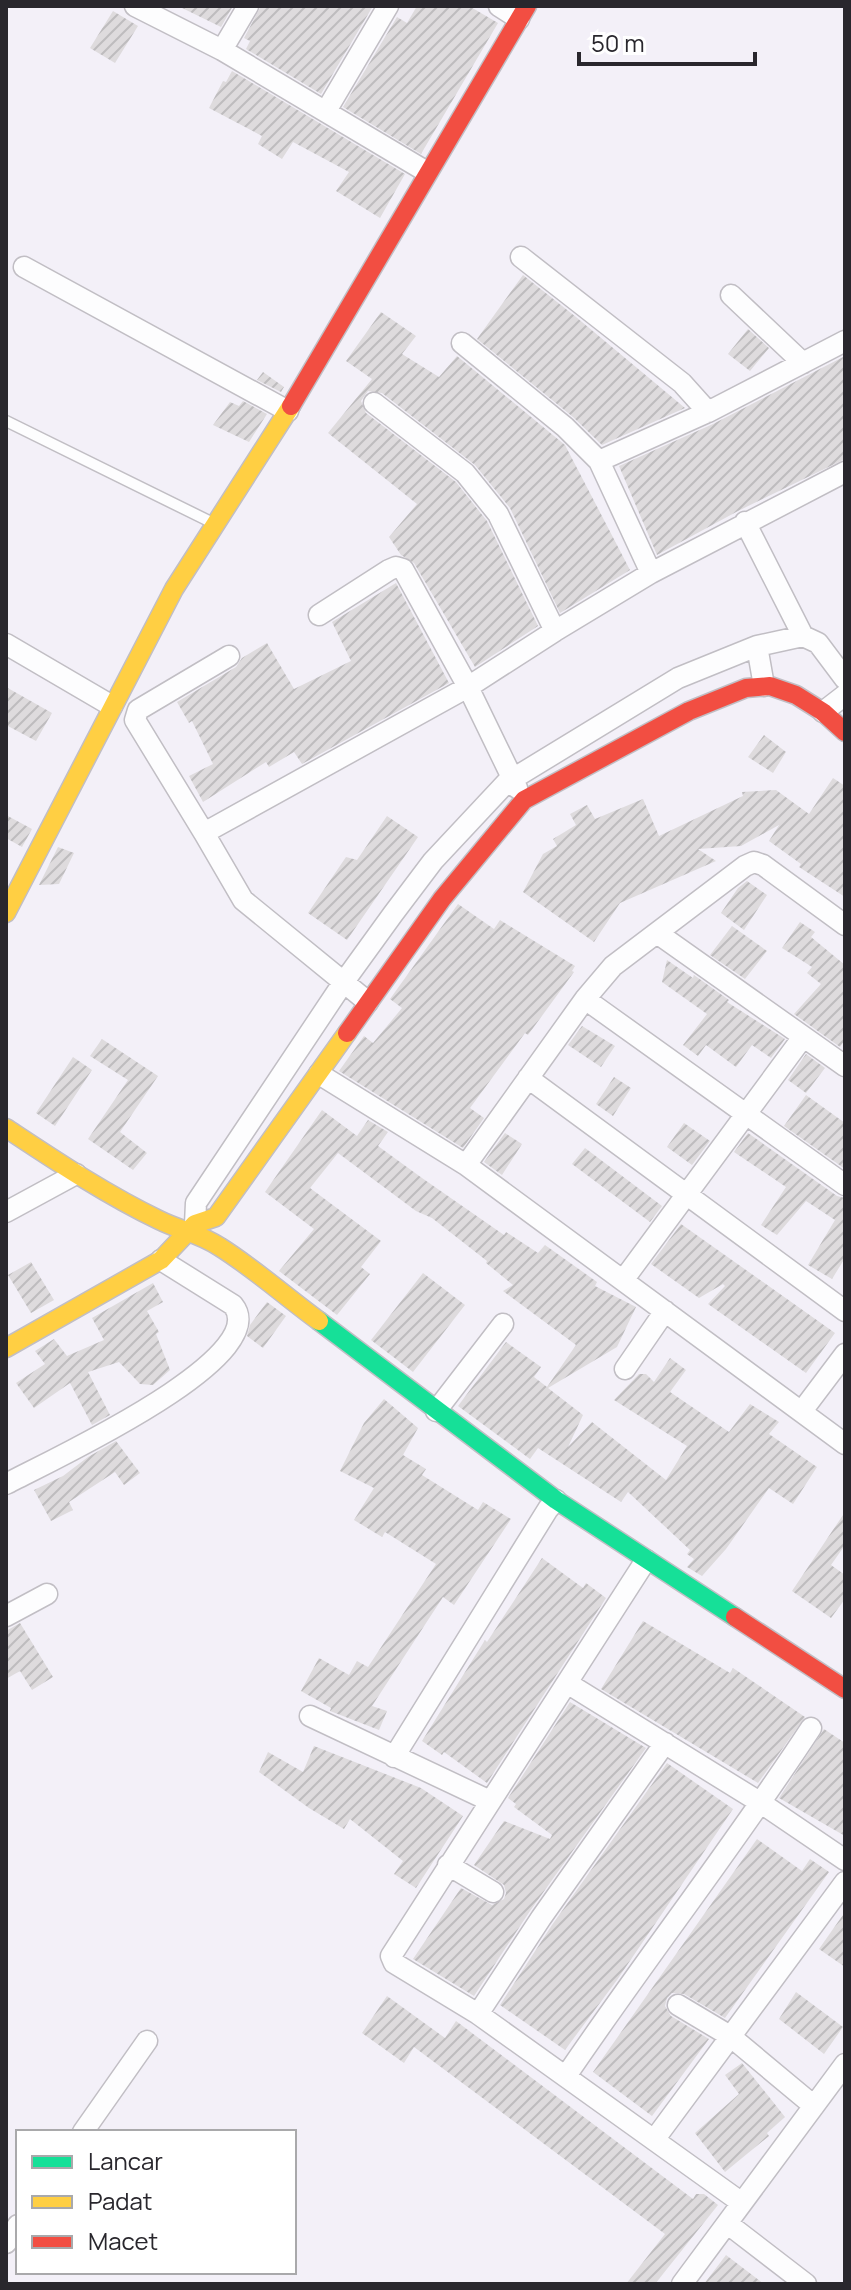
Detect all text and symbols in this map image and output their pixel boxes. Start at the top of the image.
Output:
scale bar [579,16,755,66]
text: 50 m [591,26,645,59]
legend [16,2130,296,2274]
text: Lancar [88,2144,163,2177]
text: Padat [88,2184,152,2217]
text: Macet [88,2224,158,2257]

